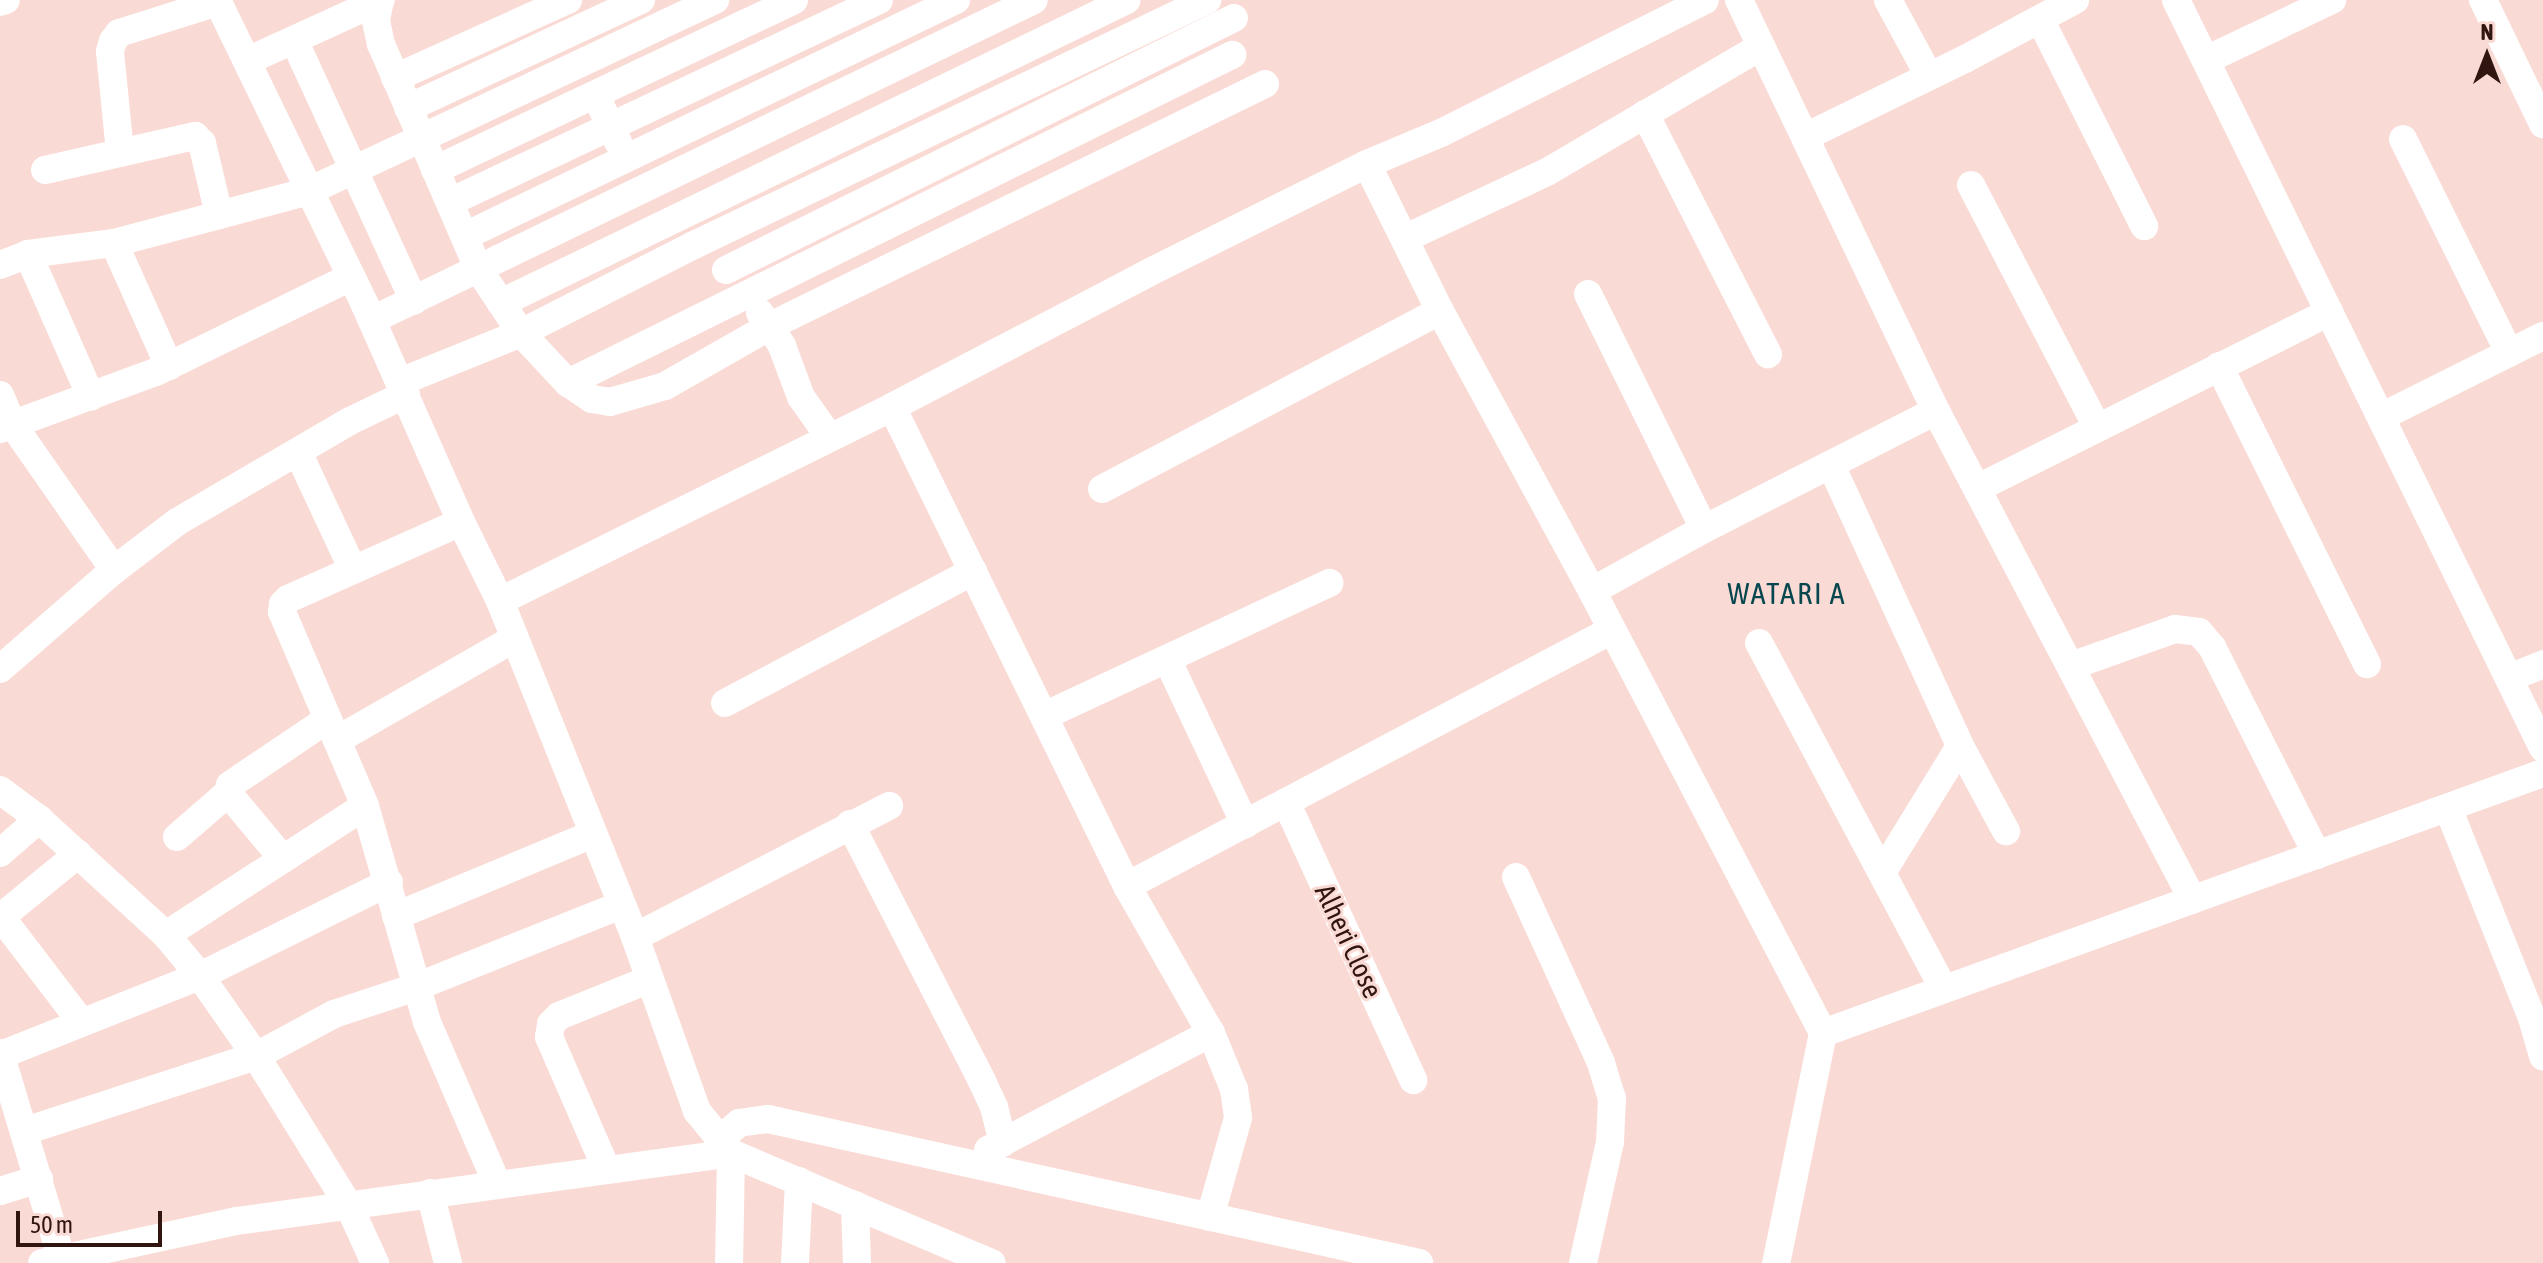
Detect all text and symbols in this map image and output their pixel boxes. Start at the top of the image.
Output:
north arrow [2447,16,2527,96]
text: N [2481,19,2493,45]
district label: WATARI A [1728,575,1846,611]
street label: Alheri Close [1308,879,1390,1003]
scale bar [20,1195,166,1245]
text: 50 m [30,1211,73,1238]

